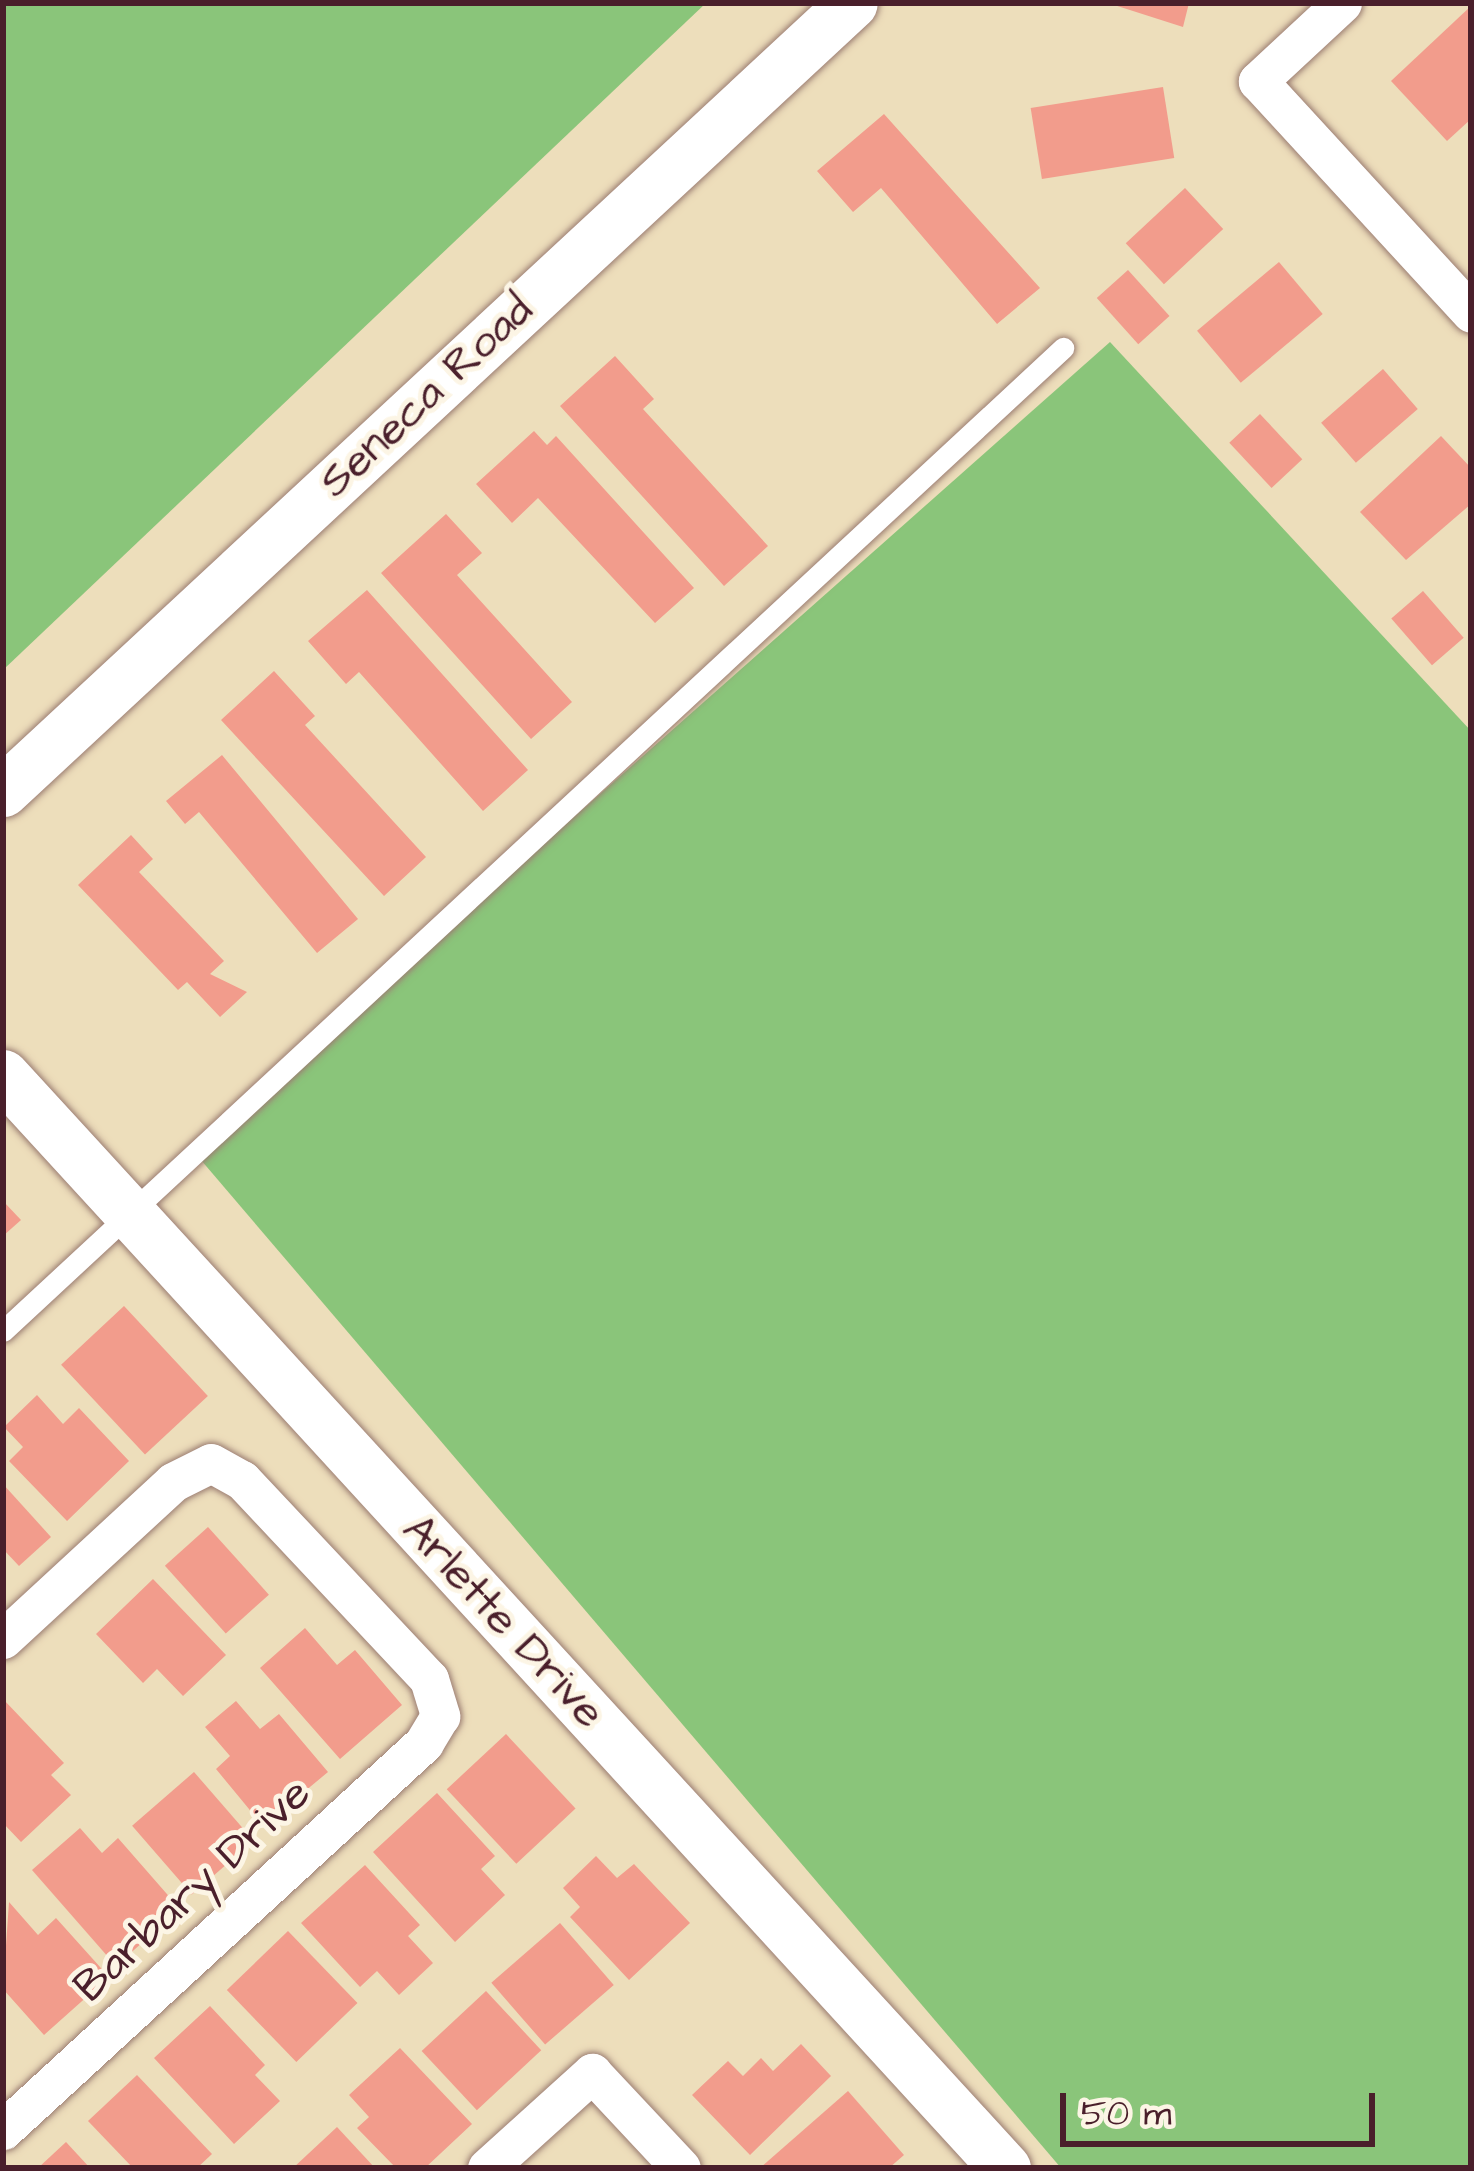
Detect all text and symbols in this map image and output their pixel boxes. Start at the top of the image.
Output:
street label: Seneca Road [309,284,545,510]
street label: Arlette Drive [390,1504,616,1740]
street label: Barbary Drive [63,1768,323,2014]
scale bar [1066,2069,1381,2143]
text: 50 m [1081,2088,1172,2139]

